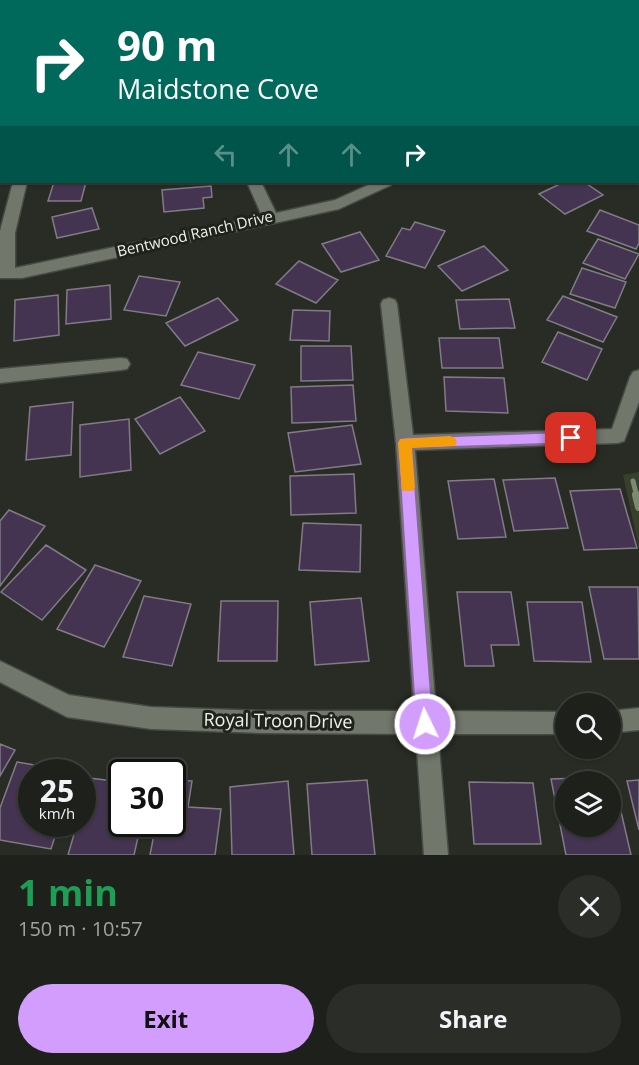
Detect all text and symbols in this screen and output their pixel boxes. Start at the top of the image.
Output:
text: 90 m [117,16,217,73]
icon: right [18,24,96,102]
text: Maidstone Cove [117,70,319,107]
icon: left [209,138,242,171]
icon: ahead [272,138,305,171]
icon: ahead [335,138,368,171]
icon: right [398,138,431,171]
street label: Bentwood Ranch Drive [115,205,275,261]
pin [545,412,596,463]
icon: arrive [554,421,587,454]
position arrow [393,692,457,756]
map controls [555,693,621,837]
button: search [555,693,621,759]
street label: Royal Troon Drive [203,707,353,733]
speed limit sign: 30 [108,759,186,837]
text: 25 [40,770,74,811]
button: layers [555,771,621,837]
text: km/h [39,803,75,823]
text: 1 min [18,868,118,917]
button: close [558,875,621,938]
text: 150 m · 10:57 [18,915,143,942]
button: Exit [18,984,314,1053]
button: Share [326,984,621,1053]

